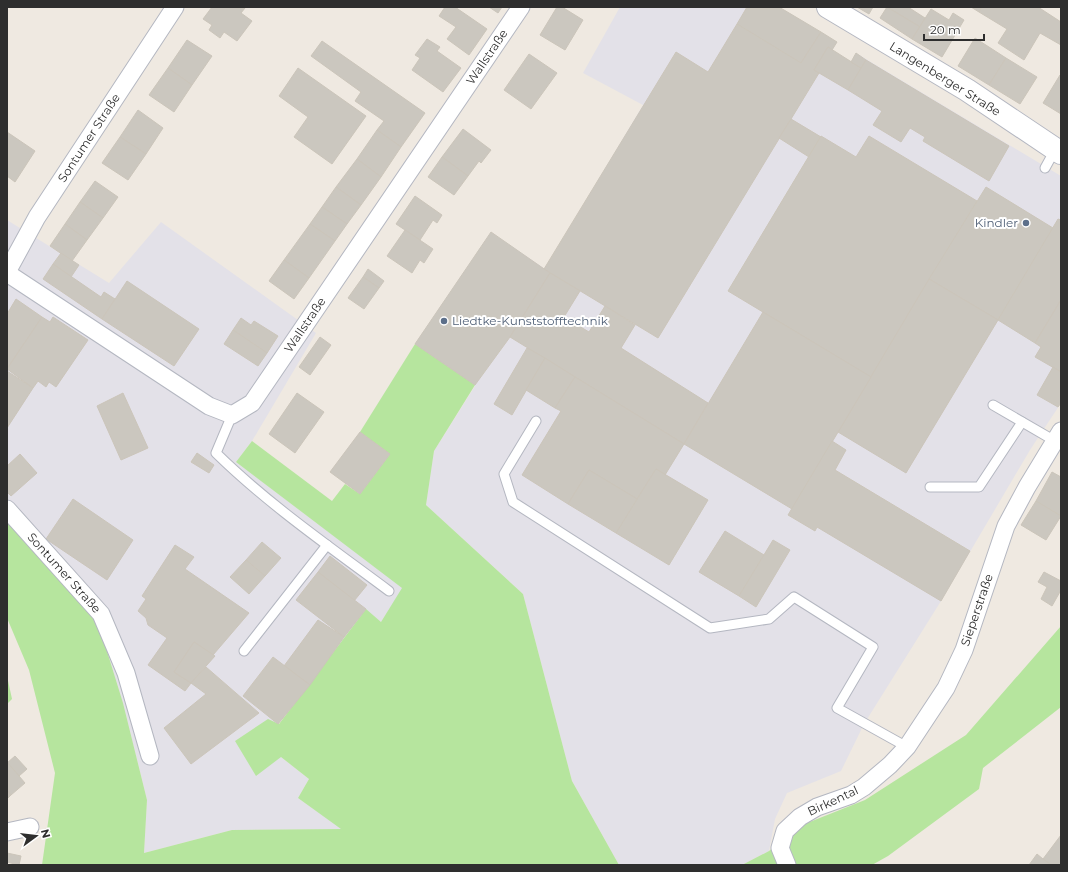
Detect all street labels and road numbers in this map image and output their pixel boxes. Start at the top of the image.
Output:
street label: Wallstraße [463,26,511,87]
street label: Langenberger Straße [887,38,1004,119]
street label: Sontumer Straße [54,91,123,185]
street label: Wallstraße [281,294,329,355]
street label: Sontumer Straße [24,529,104,616]
street label: Sieperstraße [957,572,996,648]
street label: Birkental [805,782,861,819]

